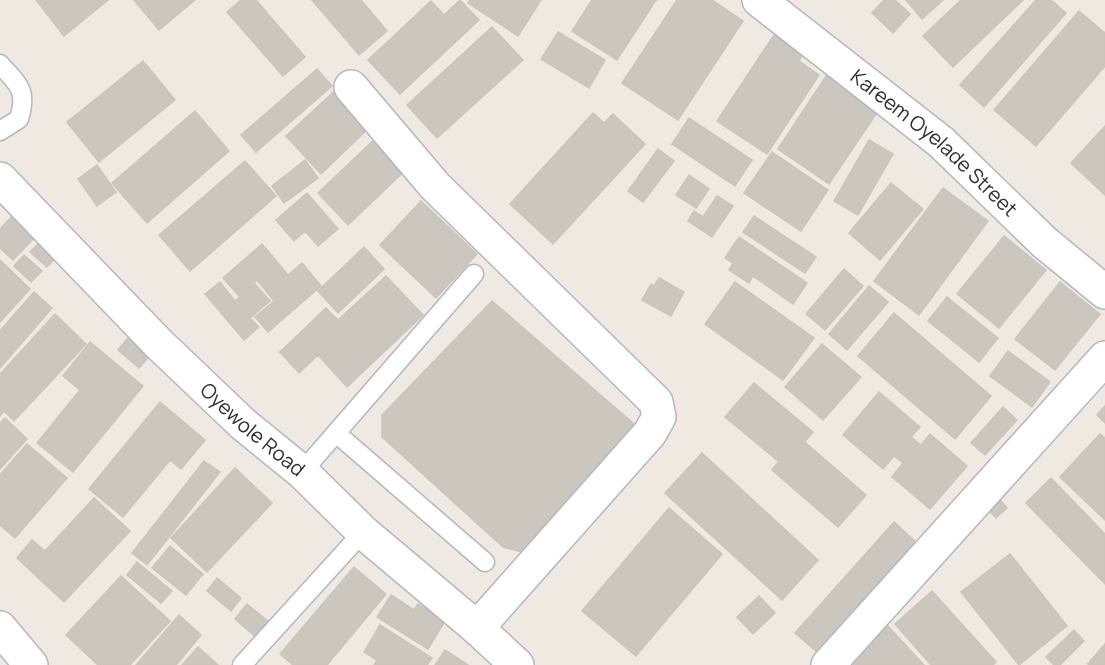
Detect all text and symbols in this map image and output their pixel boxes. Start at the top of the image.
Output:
street label: Kareem Oyelade Street [845,63,1024,222]
street label: Oyewole Road [195,376,311,482]

